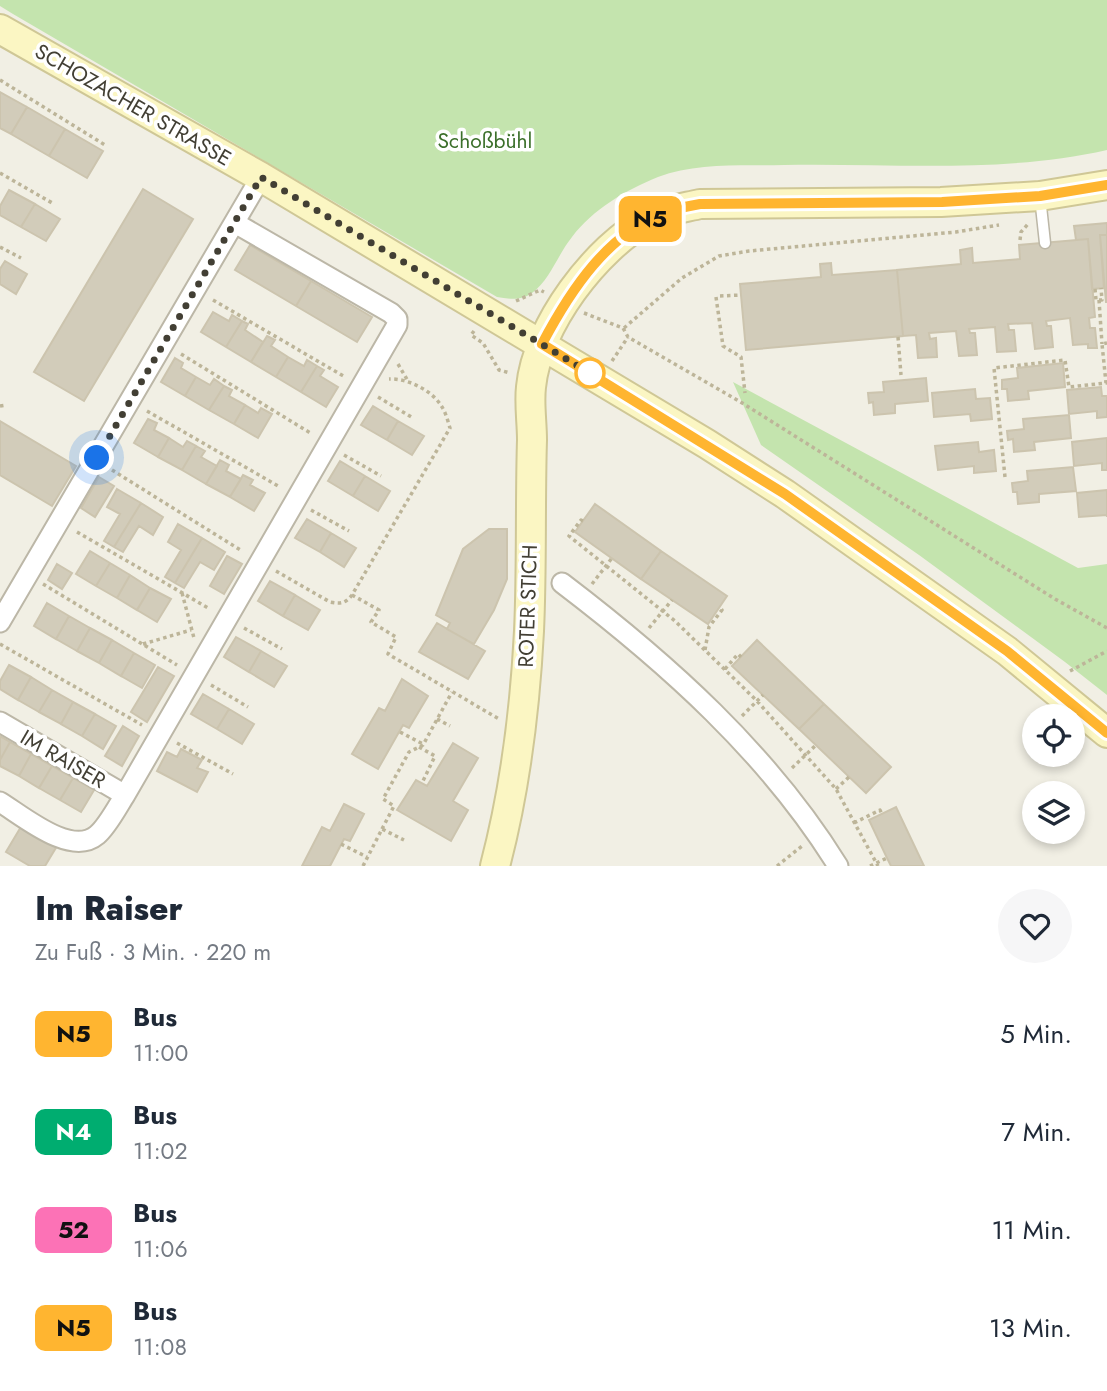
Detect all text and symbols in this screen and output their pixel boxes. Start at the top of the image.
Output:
street label: SCHOZACHER STRASSE [29,37,237,173]
park label: Schoßbühl [438,126,532,156]
line badge: N5 [618,196,682,242]
text: N5 [633,201,667,236]
unlabelled marker [575,358,605,388]
your location [79,440,114,475]
street label: ROTER STICH [511,544,545,668]
map controls [1022,704,1085,844]
button: locate [1022,704,1085,767]
street label: IM RAISER [15,722,111,796]
button: layers [1022,781,1085,844]
text: Im Raiser [35,885,183,932]
button: heart [998,889,1072,963]
text: Zu Fuß · 3 Min. · 220 m [35,935,271,969]
text: Bus [133,998,177,1036]
text: 5 Min. [1000,1015,1072,1053]
text: N5 [56,1016,91,1051]
text: 11:00 [133,1036,188,1070]
text: Bus [133,1096,177,1134]
text: 7 Min. [1001,1113,1072,1151]
text: N4 [56,1114,91,1149]
text: 11:02 [133,1134,188,1168]
text: Bus [133,1194,177,1232]
text: 11 Min. [992,1211,1072,1249]
text: 52 [58,1212,89,1247]
text: 11:06 [133,1232,188,1266]
text: Bus [133,1292,177,1330]
text: 13 Min. [989,1309,1072,1347]
text: N5 [56,1310,91,1345]
text: 11:08 [133,1330,187,1364]

